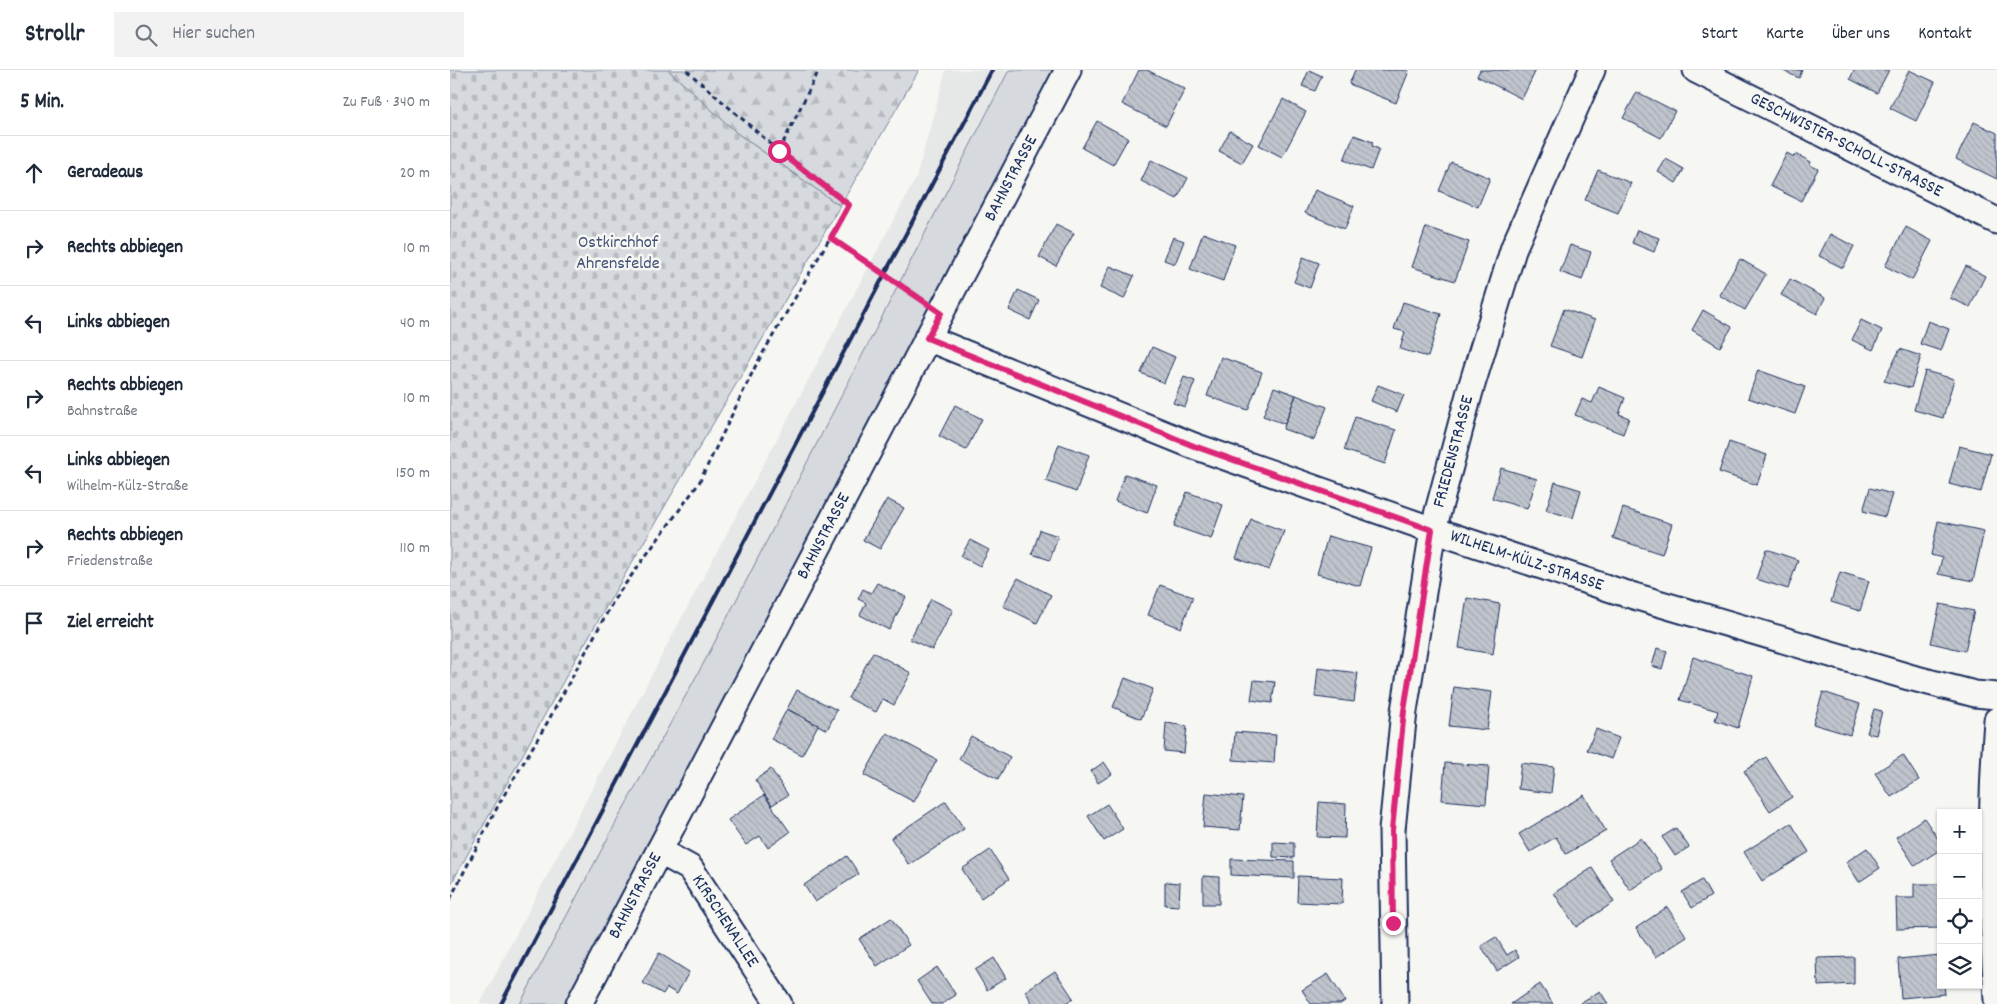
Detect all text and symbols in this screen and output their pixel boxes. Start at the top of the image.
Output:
search box [114,12,464,57]
text: Strollr [25,18,84,52]
icon: search [132,21,160,49]
text: Hier suchen [172,21,255,48]
text: Start [1702,22,1738,47]
text: Karte [1766,22,1804,47]
text: Über uns [1832,22,1890,47]
text: Kontakt [1918,22,1972,47]
street label: GESCHWISTER-SCHOLL-STRASSE [1745,86,1947,204]
text: 5 Min. [20,88,64,118]
text: Zu Fuß · 340 m [343,91,430,114]
street label: BAHNSTRASSE [978,131,1044,226]
route start [768,140,791,163]
icon: ahead [20,159,48,187]
text: Geradeaus [67,160,143,187]
text: 20 m [400,162,430,185]
park label: Ostkirchhof Ahrensfelde [576,231,660,277]
icon: right [20,234,48,262]
text: Rechts abbiegen [67,235,183,262]
text: 10 m [403,237,430,260]
icon: left [20,309,48,337]
text: Links abbiegen [67,310,170,337]
text: 40 m [400,312,430,335]
text: Rechts abbiegen [67,373,183,400]
icon: right [20,384,48,412]
text: 10 m [403,387,430,410]
street label: FRIEDENSTRASSE [1427,393,1481,510]
text: Bahnstraße [67,400,138,423]
text: Links abbiegen [67,448,170,475]
icon: left [20,459,48,487]
text: 150 m [396,462,430,485]
text: Wilhelm-Külz-Straße [67,475,188,498]
street label: BAHNSTRASSE [791,489,857,584]
text: Rechts abbiegen [67,523,183,550]
street label: WILHELM-KÜLZ-STRASSE [1446,524,1607,598]
icon: right [20,534,48,562]
text: 110 m [400,537,430,560]
text: Friedenstraße [67,550,153,573]
icon: arrive [20,609,48,637]
text: Ziel erreicht [67,610,154,637]
map controls [1937,809,1982,989]
button: + [1937,809,1982,854]
street label: BAHNSTRASSE [603,848,669,944]
button: − [1937,854,1982,899]
street label: KIRSCHENALLEE [685,870,765,973]
button: locate [1937,899,1982,944]
route end [1382,912,1405,935]
button: layers [1937,944,1982,989]

